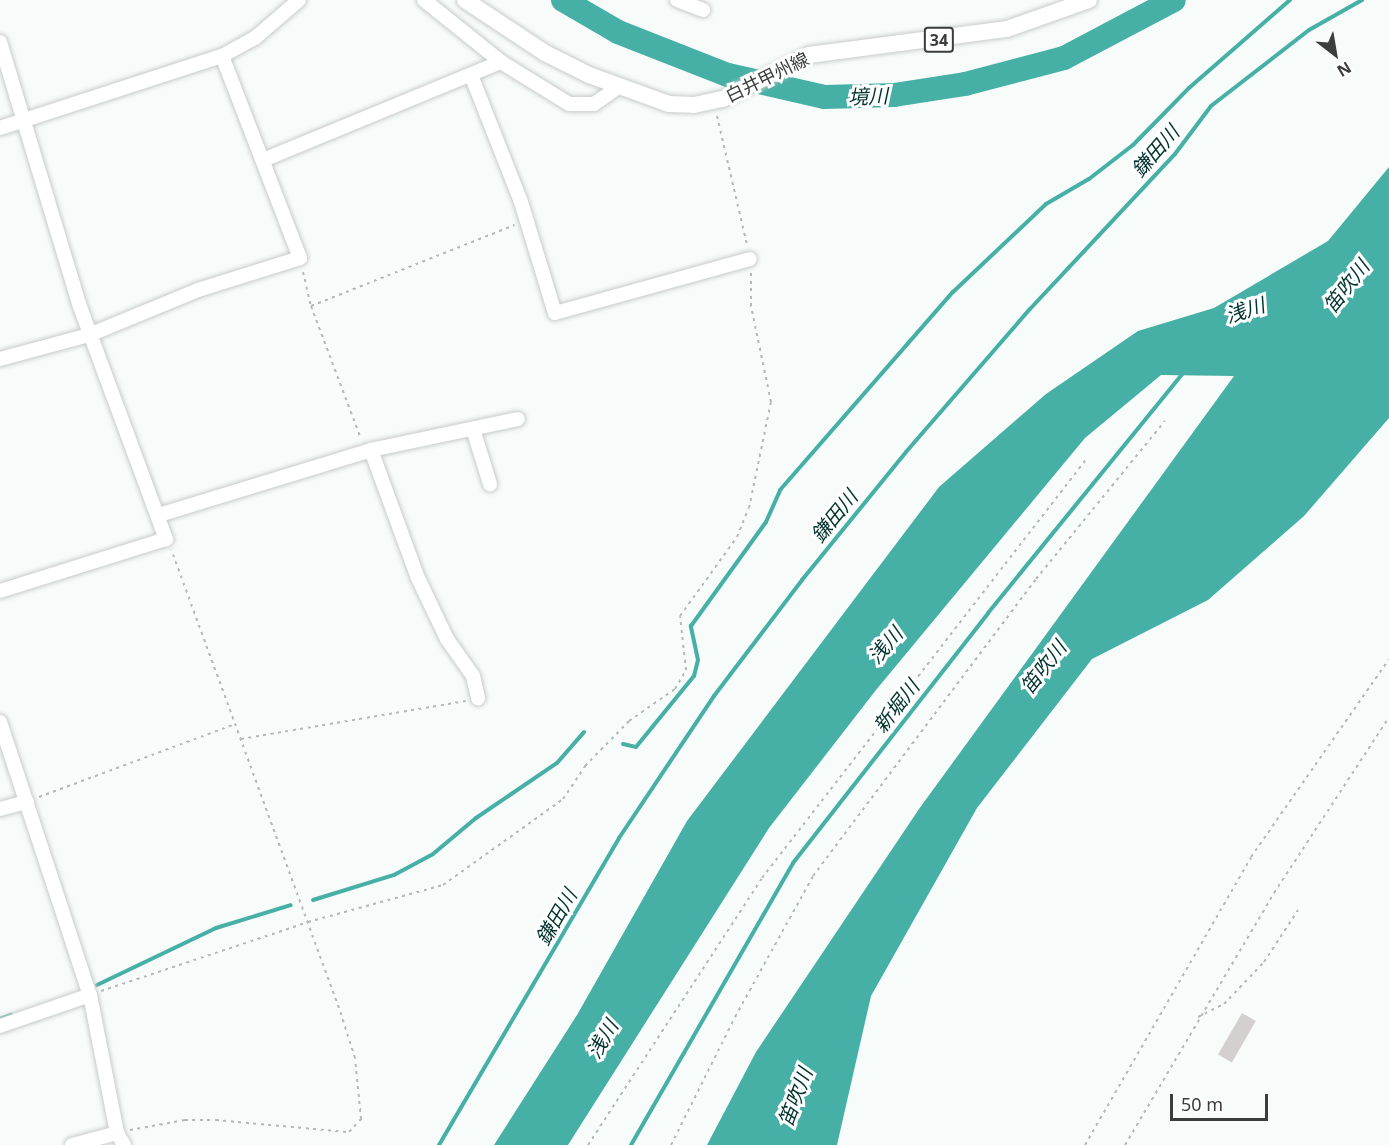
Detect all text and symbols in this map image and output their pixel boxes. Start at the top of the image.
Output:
north arrow [1305,24,1365,84]
road number: 34 [922,27,956,53]
street label: 白井甲州線 [722,48,812,106]
text: N [1333,57,1356,82]
water label: 境川 [848,83,888,109]
water label: 鎌田川 [1126,120,1184,182]
water label: 笛吹川 [1318,255,1374,317]
water label: 浅川 [1222,292,1268,328]
water label: 鎌田川 [806,485,862,547]
water label: 浅川 [863,622,907,668]
water label: 笛吹川 [1015,636,1071,698]
water label: 新堀川 [868,675,924,737]
water label: 鎌田川 [531,885,581,949]
water label: 浅川 [581,1016,623,1062]
water label: 笛吹川 [773,1065,817,1129]
scale bar [1173,1082,1270,1120]
text: 50 m [1181,1092,1223,1116]

